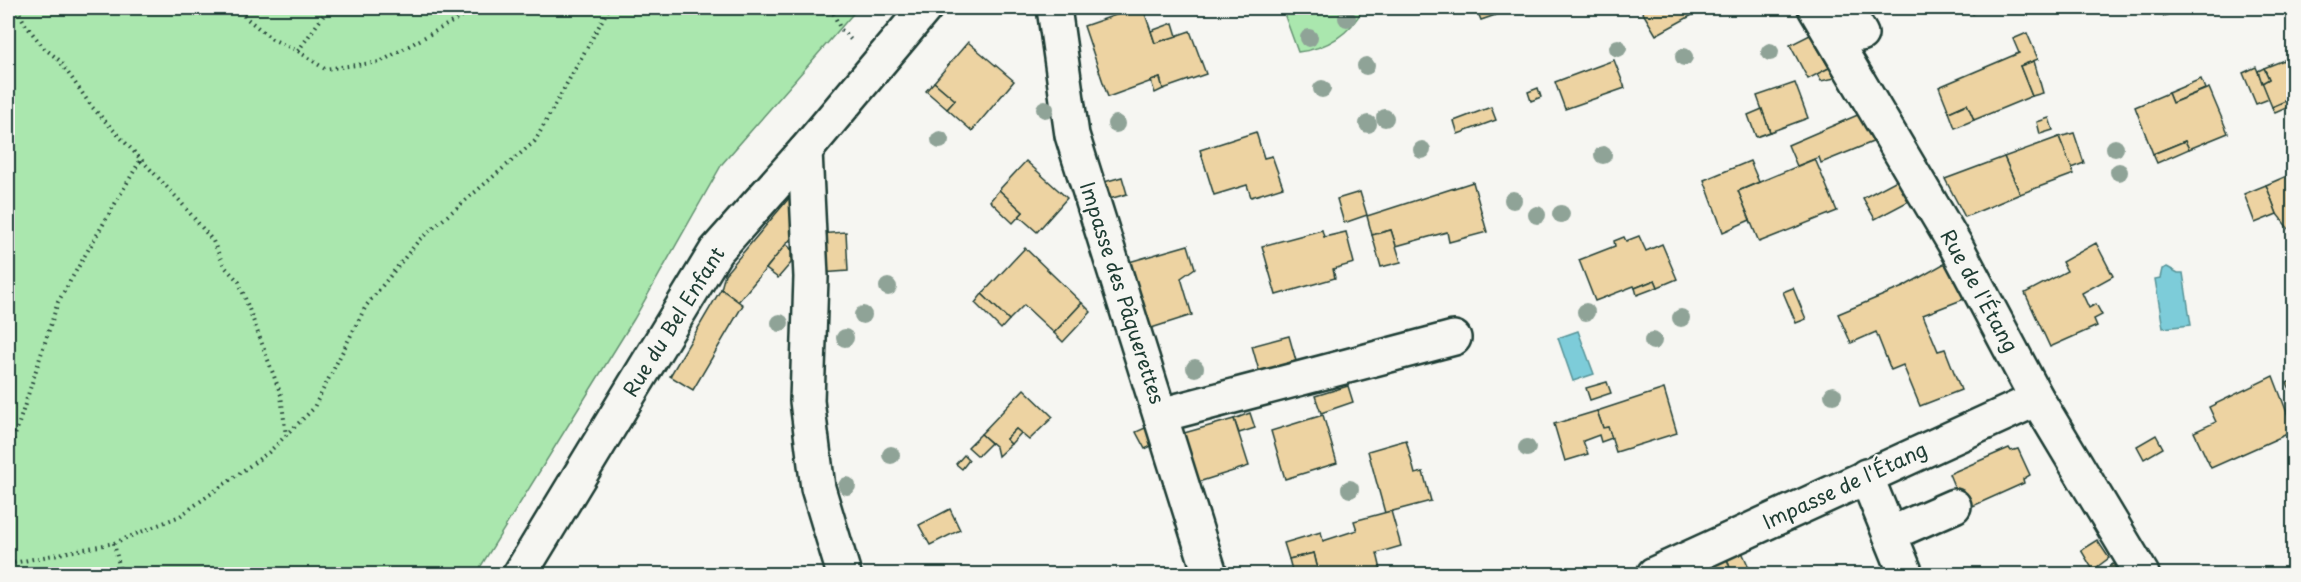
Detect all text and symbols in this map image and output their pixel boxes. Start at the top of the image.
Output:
street label: Impasse des Pâquerettes [1073,178,1173,407]
street label: Rue de l'Étang [1934,224,2026,357]
street label: Rue du Bel Enfant [615,241,731,402]
street label: Impasse de l'Étang [1758,434,1932,536]

